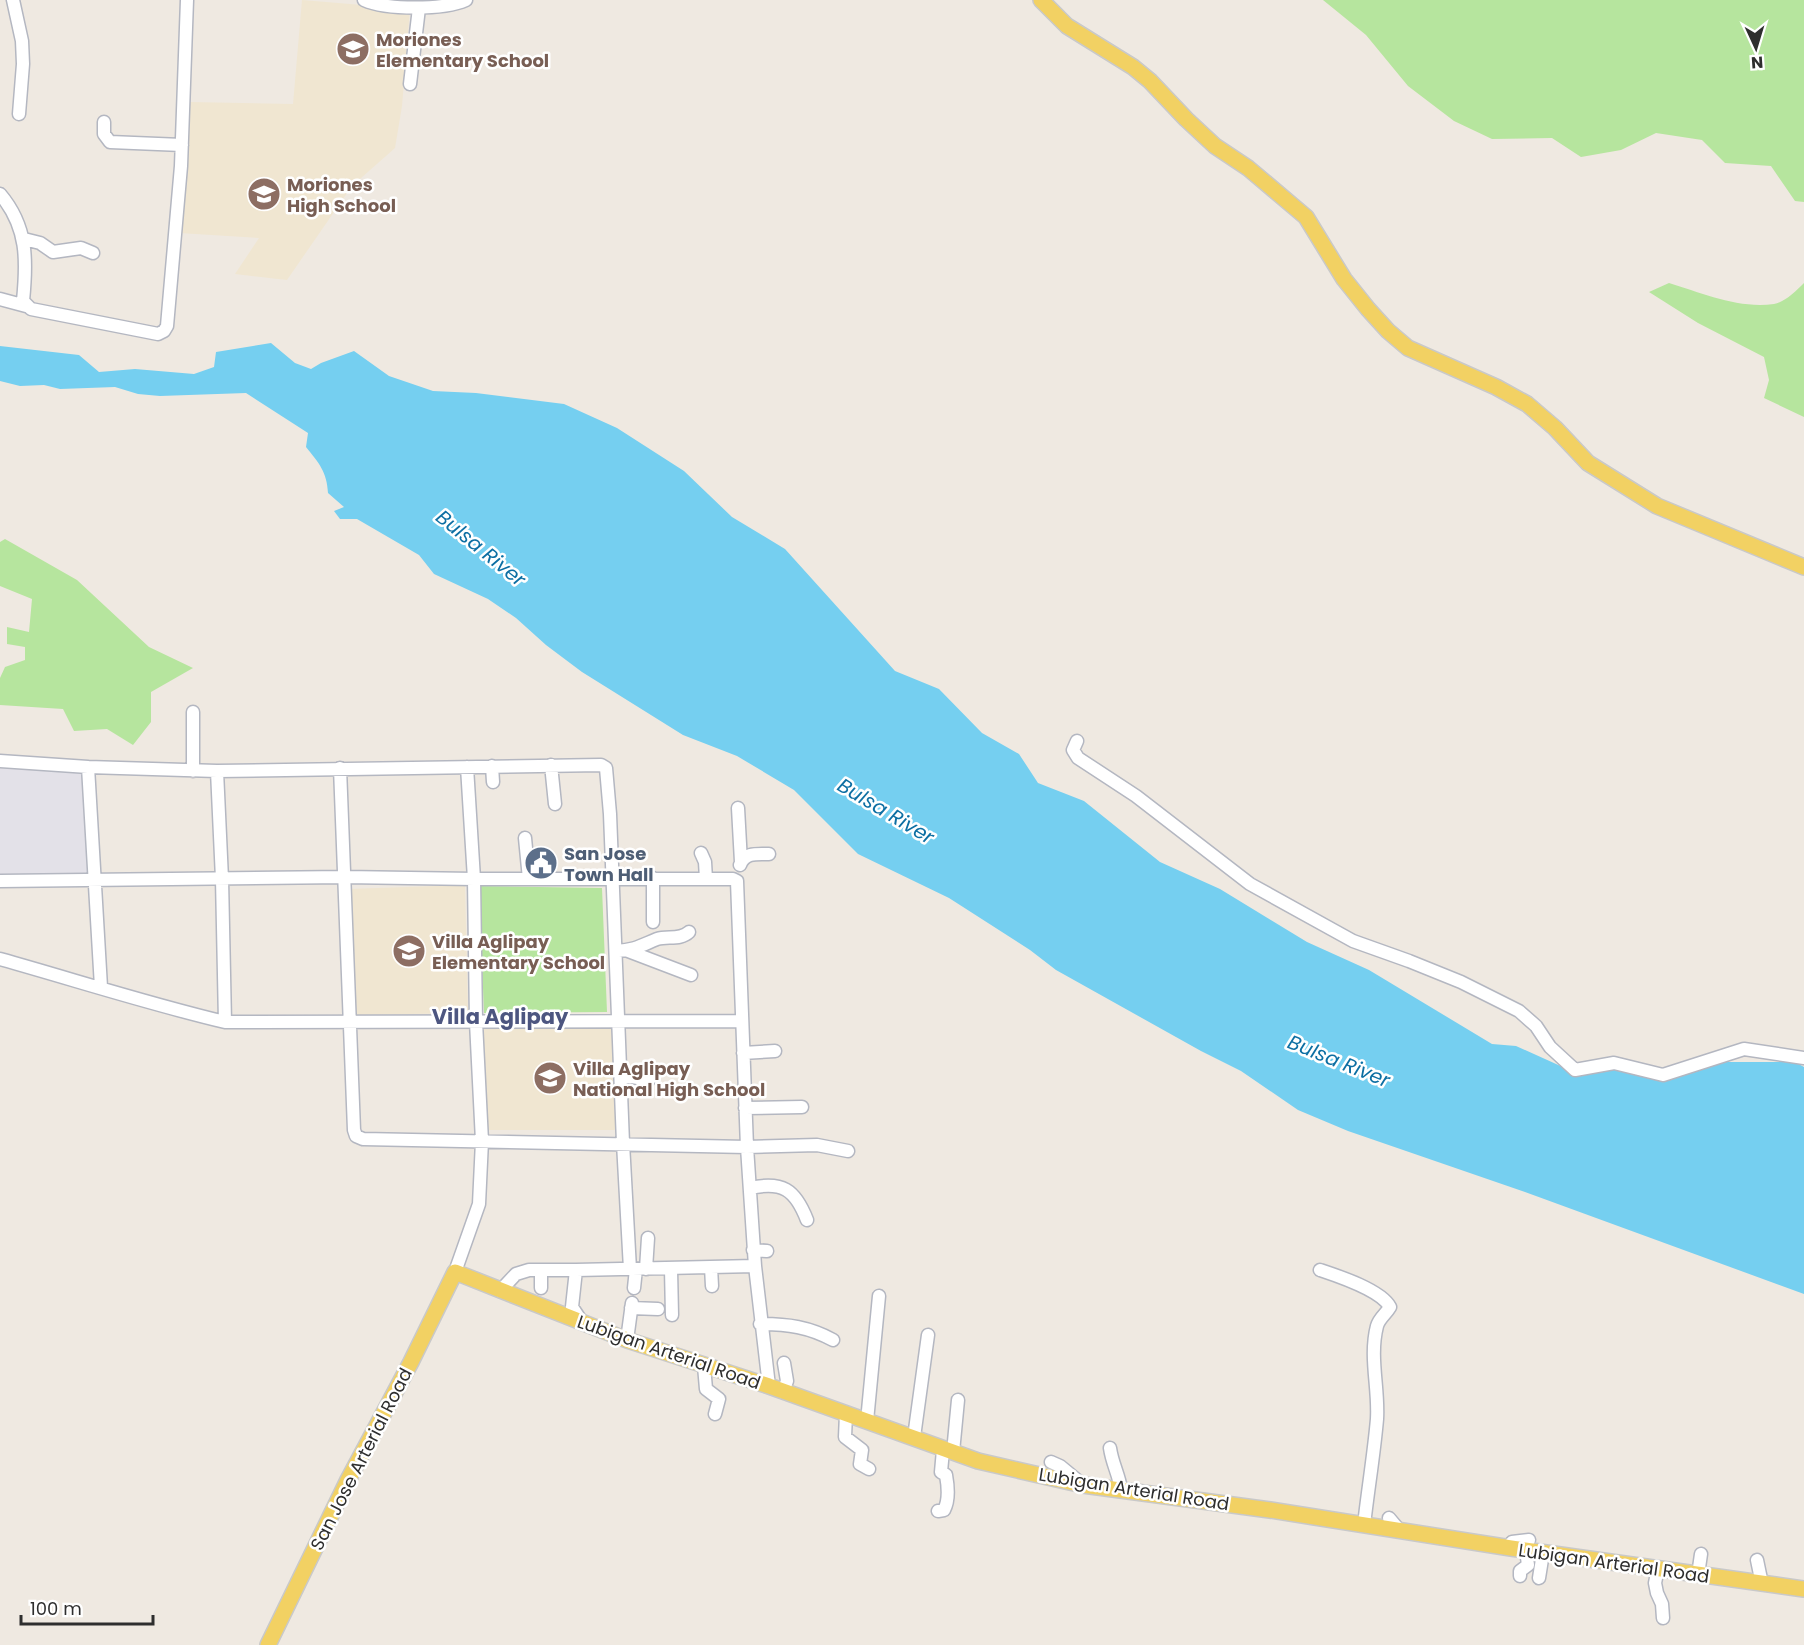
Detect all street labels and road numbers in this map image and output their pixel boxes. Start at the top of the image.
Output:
street label: Lubigan Arterial Road [574,1309,764,1395]
street label: San Jose Arterial Road [304,1364,418,1554]
street label: Lubigan Arterial Road [1037,1462,1231,1516]
street label: Lubigan Arterial Road [1517,1537,1711,1589]

